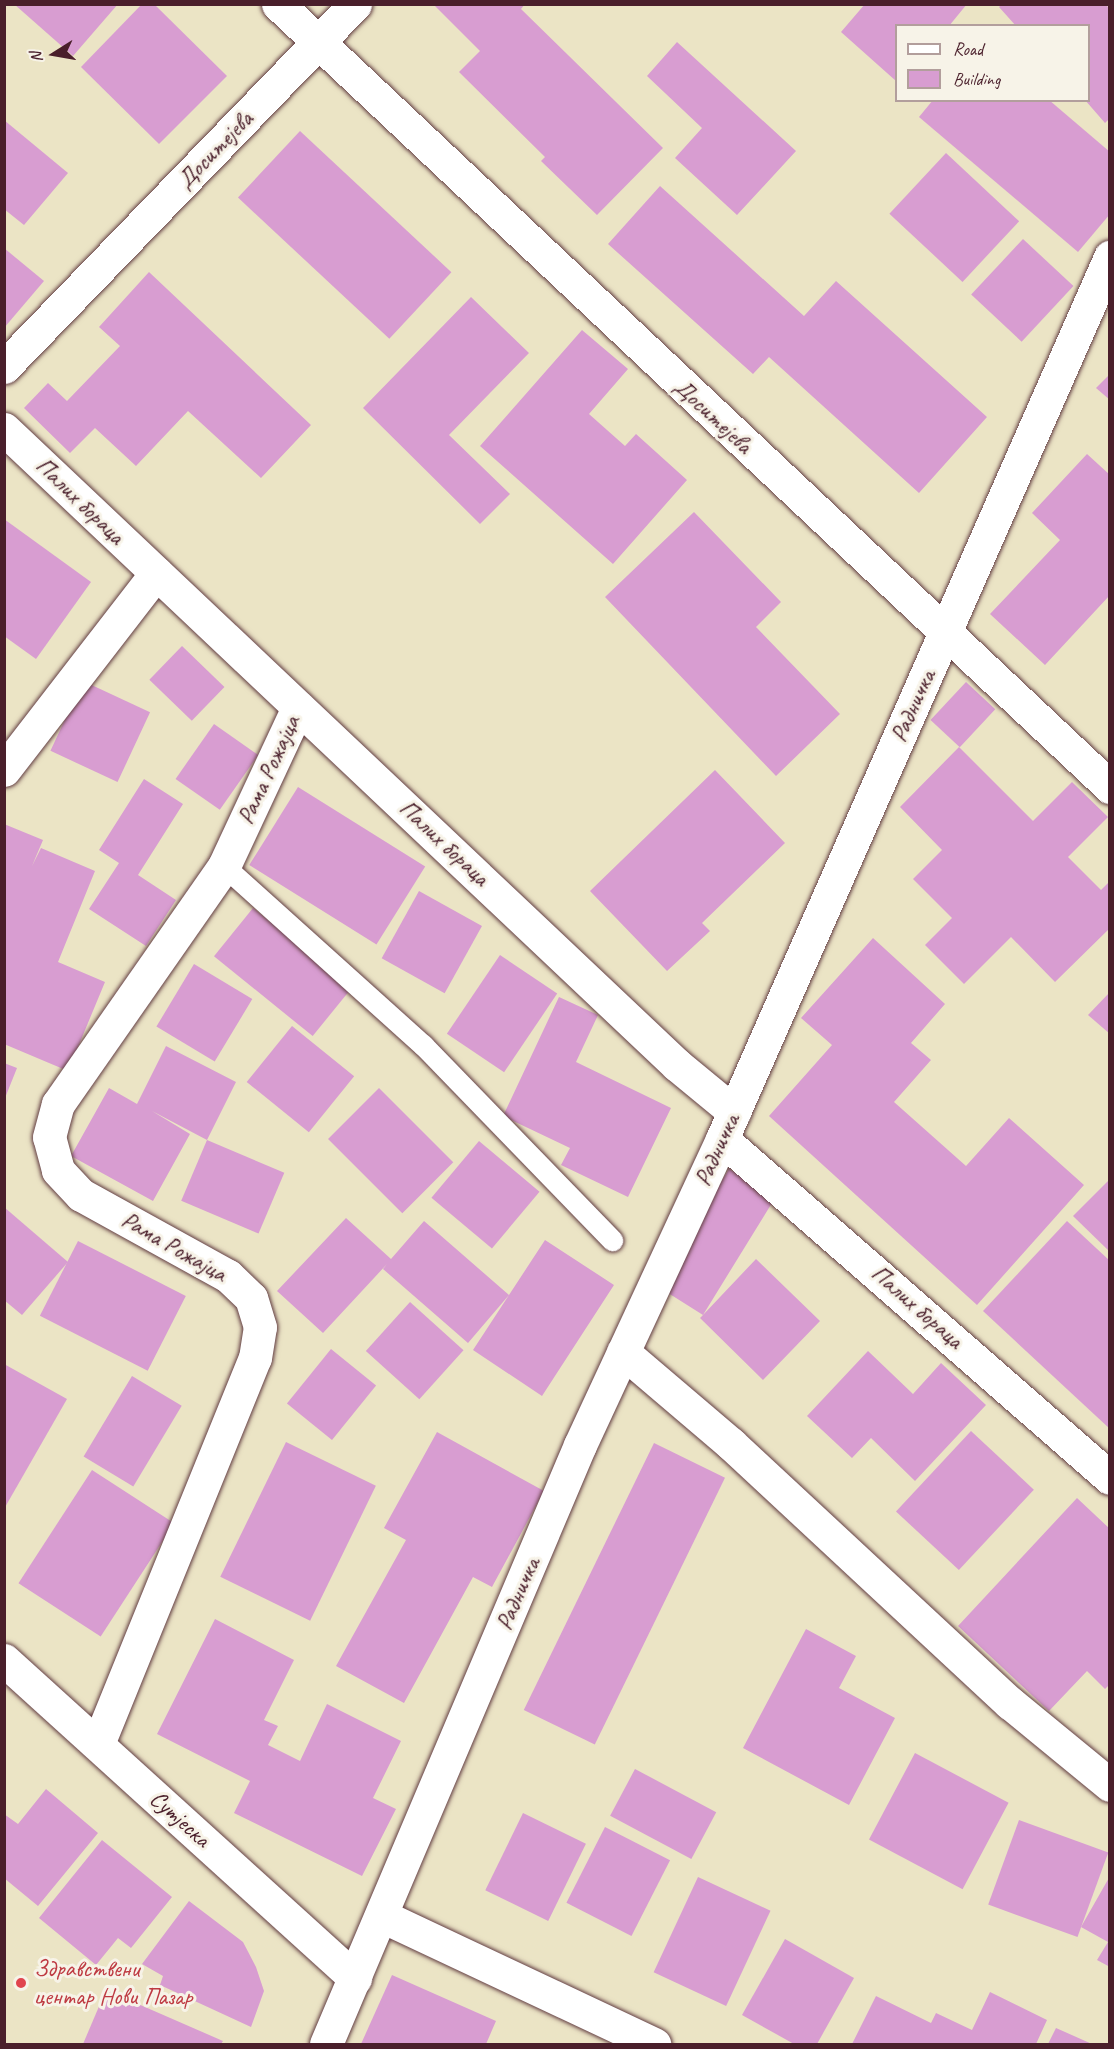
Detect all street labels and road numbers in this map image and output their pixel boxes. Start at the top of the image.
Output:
street label: Доситејева [171,105,259,195]
street label: Доситејева [668,372,758,460]
street label: Палих бораца [29,451,131,551]
street label: Радничка [884,666,942,746]
street label: Рама Рожајца [232,712,306,828]
street label: Палих бораца [393,794,495,892]
street label: Радничка [688,1110,746,1190]
street label: Рама Рожајца [117,1206,231,1288]
street label: Палих бораца [865,1259,969,1355]
street label: Радничка [490,1553,546,1635]
street label: Сутјеска [144,1784,216,1854]

